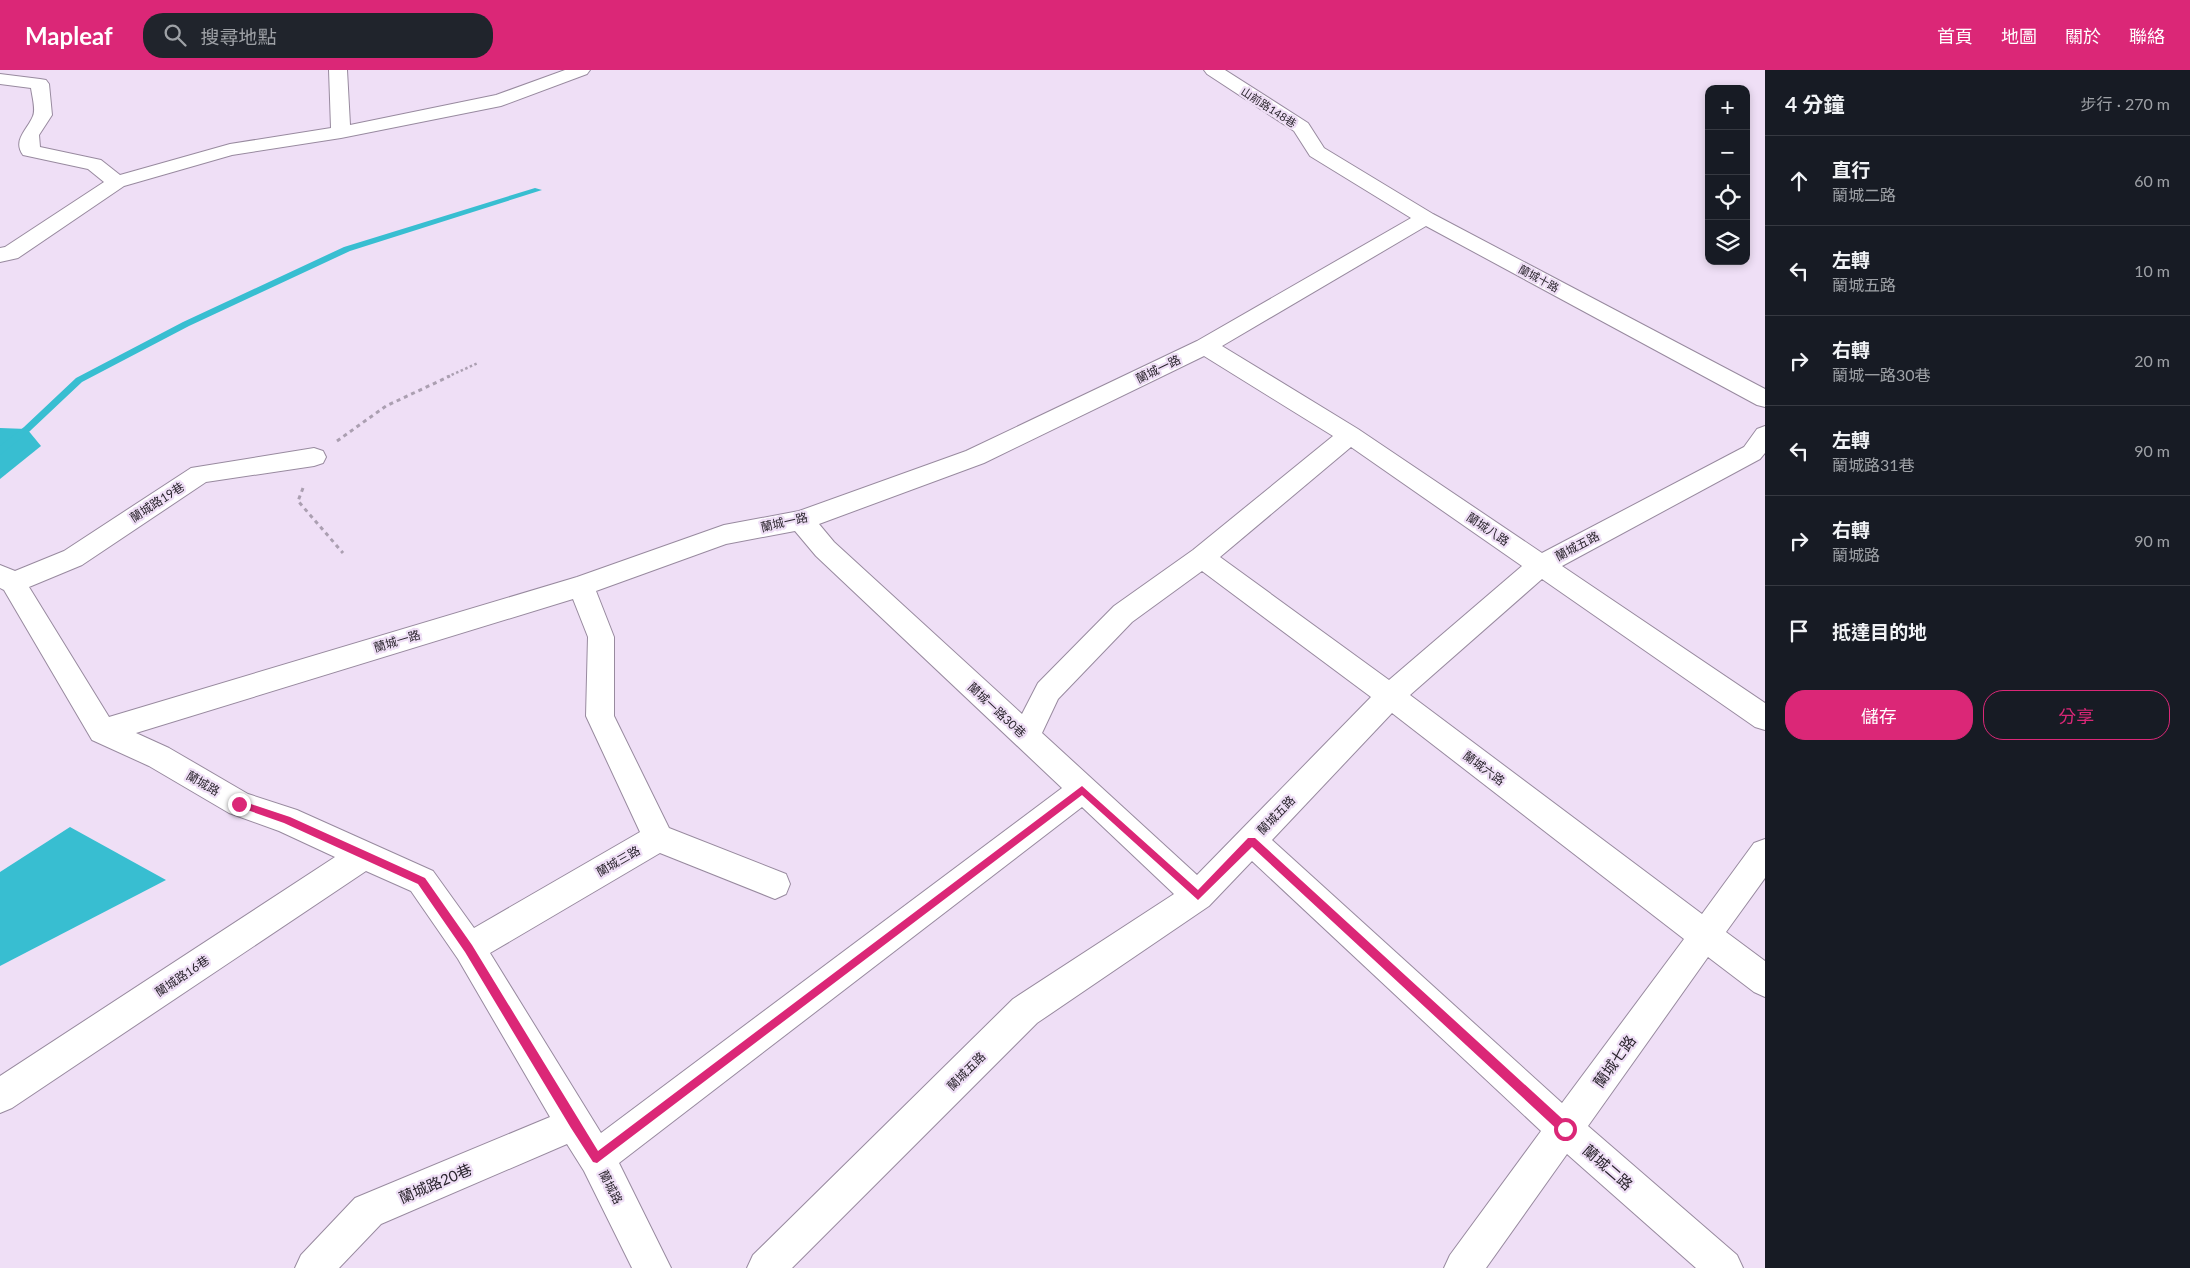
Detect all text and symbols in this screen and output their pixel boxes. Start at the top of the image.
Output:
search box [143,13,493,58]
text: Mapleaf [25,21,113,50]
icon: search [161,21,189,49]
text: 搜尋地點 [201,25,277,48]
text: 首頁 [1937,25,1973,47]
text: 地圖 [2001,25,2037,47]
text: 關於 [2065,25,2101,47]
text: 聯絡 [2129,25,2165,47]
street label: 山前路148巷 [1239,84,1299,130]
map controls [1705,85,1750,265]
button: + [1705,85,1750,130]
text: 4 分鐘 [1785,91,1844,116]
text: 步行 · 270 m [2081,94,2170,113]
button: − [1705,130,1750,175]
text: 直行 [1832,158,1870,181]
icon: ahead [1785,167,1813,195]
text: 60 m [2134,171,2170,190]
button: locate [1705,175,1750,220]
text: 蘭城二路 [1832,185,1896,204]
button: layers [1705,220,1750,265]
text: 左轉 [1832,248,1870,271]
icon: left [1785,257,1813,285]
text: 10 m [2134,261,2170,280]
street label: 蘭城十路 [1517,262,1561,294]
text: 蘭城五路 [1832,275,1896,294]
text: 右轉 [1832,338,1870,361]
icon: right [1785,347,1813,375]
text: 20 m [2134,351,2170,370]
street label: 蘭城一路 [1133,352,1183,386]
text: 蘭城一路30巷 [1832,365,1931,384]
text: 左轉 [1832,428,1870,451]
icon: left [1785,437,1813,465]
text: 90 m [2134,441,2170,460]
text: 蘭城路31巷 [1832,455,1915,474]
street label: 蘭城路19巷 [127,479,187,525]
street label: 蘭城一路 [759,509,809,535]
street label: 蘭城八路 [1464,509,1512,549]
text: 右轉 [1832,518,1870,541]
icon: right [1785,527,1813,555]
street label: 蘭城五路 [1552,528,1602,564]
text: 90 m [2134,531,2170,550]
text: 蘭城路 [1832,545,1880,564]
icon: arrive [1785,617,1813,645]
text: 抵達目的地 [1832,620,1927,643]
street label: 蘭城一路 [372,627,422,655]
street label: 蘭城一路30巷 [965,679,1029,741]
button: 儲存 [1785,690,1973,740]
button: 分享 [1983,690,2170,740]
street label: 蘭城六路 [1460,748,1508,788]
street label: 蘭城路 [184,768,222,798]
route end [228,793,251,816]
street label: 蘭城五路 [1254,793,1298,837]
street label: 蘭城三路 [593,843,643,879]
street label: 蘭城路16巷 [152,952,212,1000]
street label: 蘭城七路 [1589,1031,1639,1091]
street label: 蘭城五路 [944,1049,988,1093]
route start [1554,1118,1577,1141]
street label: 蘭城二路 [1579,1141,1637,1193]
street label: 蘭城路20巷 [396,1160,474,1206]
street label: 蘭城路 [596,1168,626,1206]

